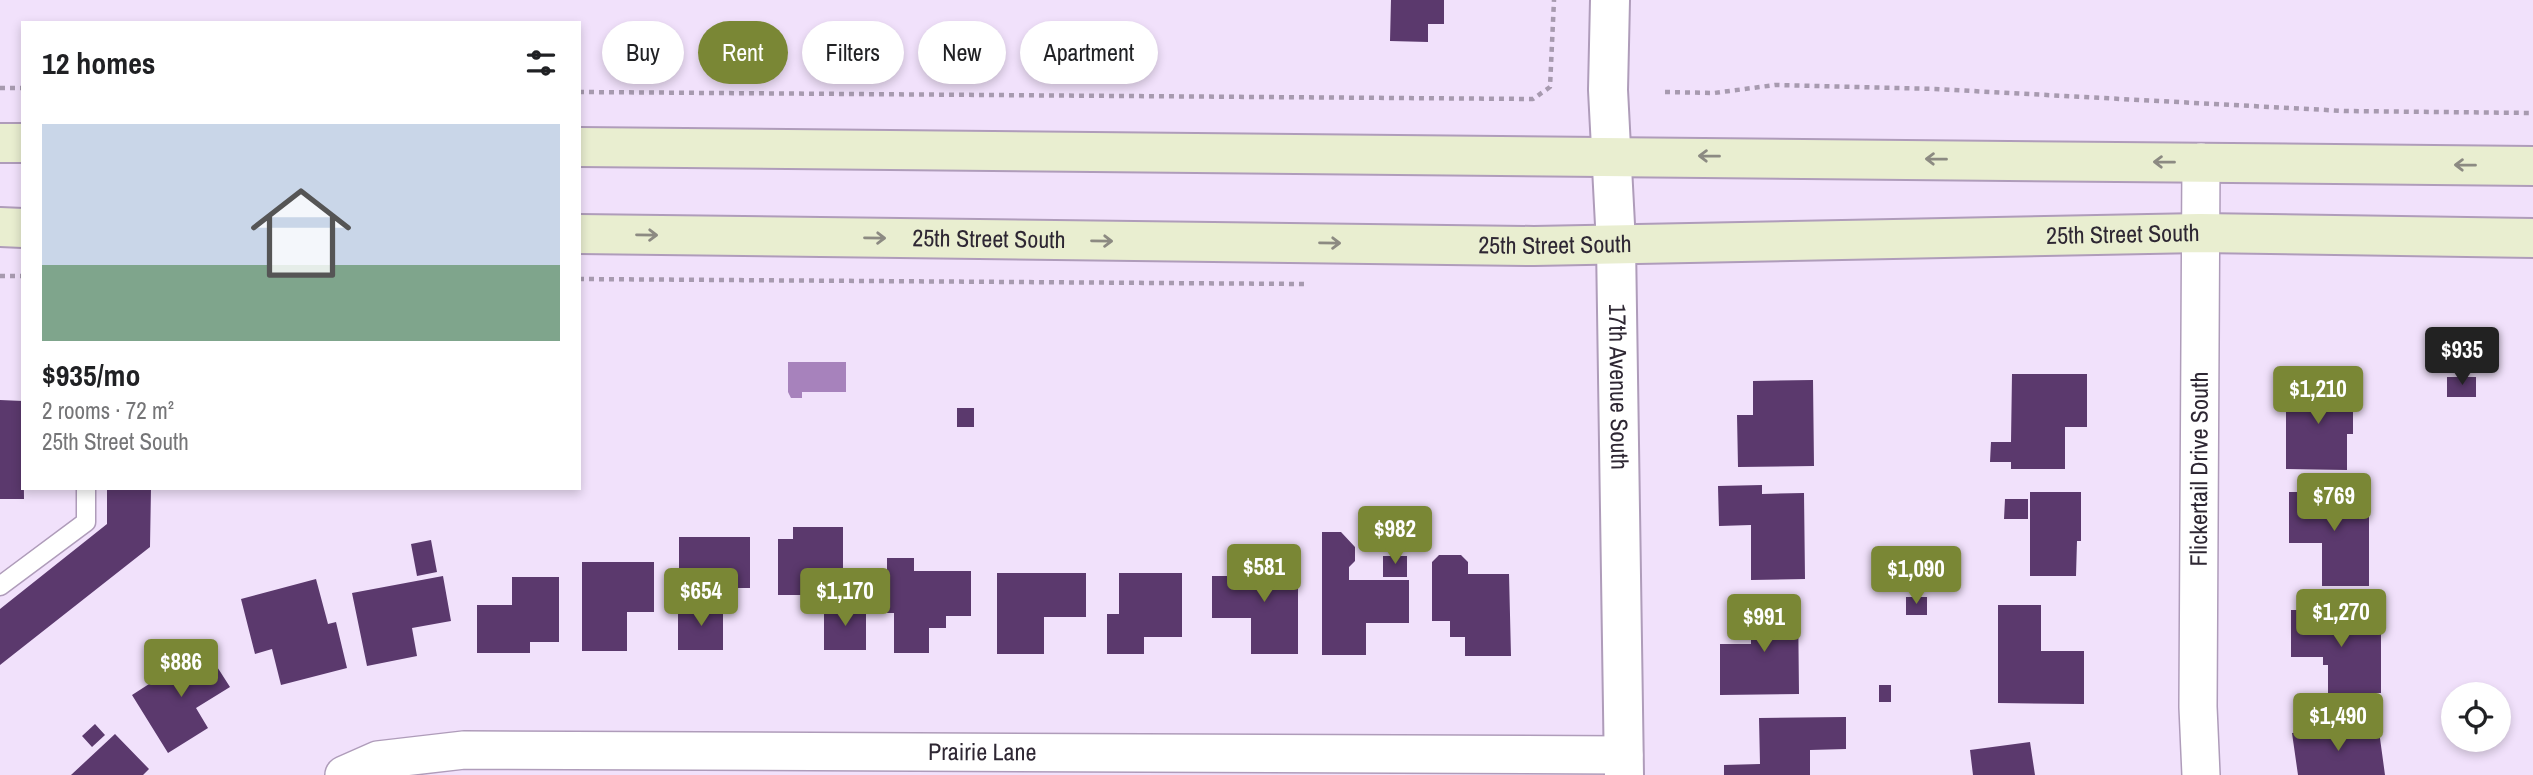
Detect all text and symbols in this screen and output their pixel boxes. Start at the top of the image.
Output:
chip: Buy [602,21,684,84]
chip: Rent [698,21,788,84]
chip: Filters [802,21,904,84]
chip: New [918,21,1006,84]
chip: Apartment [1020,21,1158,84]
text: 12 homes [42,43,156,83]
icon: filters [522,44,560,82]
one-way arrow [1698,149,1721,163]
one-way arrow [1925,152,1948,166]
one-way arrow [2153,155,2176,169]
one-way arrow [2454,158,2477,172]
icon: home [238,170,364,296]
street label: 25th Street South [2046,216,2200,251]
street label: 25th Street South [912,221,1066,255]
street label: 25th Street South [1478,227,1632,261]
one-way arrow [636,228,659,242]
one-way arrow [863,231,886,245]
one-way arrow [1091,234,1114,247]
one-way arrow [1318,236,1341,250]
street label: 17th Avenue South [1602,303,1636,470]
pin: $935 [2421,328,2503,387]
text: $935 [2441,334,2483,365]
text: $935/mo [42,355,140,395]
pin: $1,210 [2261,366,2375,426]
street label: Flickertail Drive South [2182,372,2215,567]
text: $1,210 [2289,373,2347,404]
text: 2 rooms · 72 m² [42,395,174,426]
text: 25th Street South [42,426,189,457]
pin: $769 [2293,474,2375,533]
text: $769 [2313,480,2355,511]
pin: $982 [1354,506,1436,566]
text: $982 [1374,513,1416,544]
pin: $581 [1223,544,1305,604]
pin: $1,090 [1859,546,1973,606]
text: $581 [1243,551,1285,582]
text: $1,090 [1887,553,1945,584]
pin: $654 [660,568,742,628]
pin: $1,170 [788,568,902,628]
text: $654 [680,575,722,606]
text: $1,170 [816,575,874,606]
pin: $1,270 [2284,590,2398,649]
pin: $991 [1723,594,1805,654]
text: $1,270 [2312,596,2370,627]
text: $991 [1743,601,1785,632]
pin: $886 [140,640,222,699]
text: $886 [160,646,202,677]
map controls [2441,682,2511,752]
button: locate [2441,682,2511,752]
pin: $1,490 [2281,694,2395,753]
text: $1,490 [2309,700,2367,731]
street label: Prairie Lane [928,735,1037,767]

